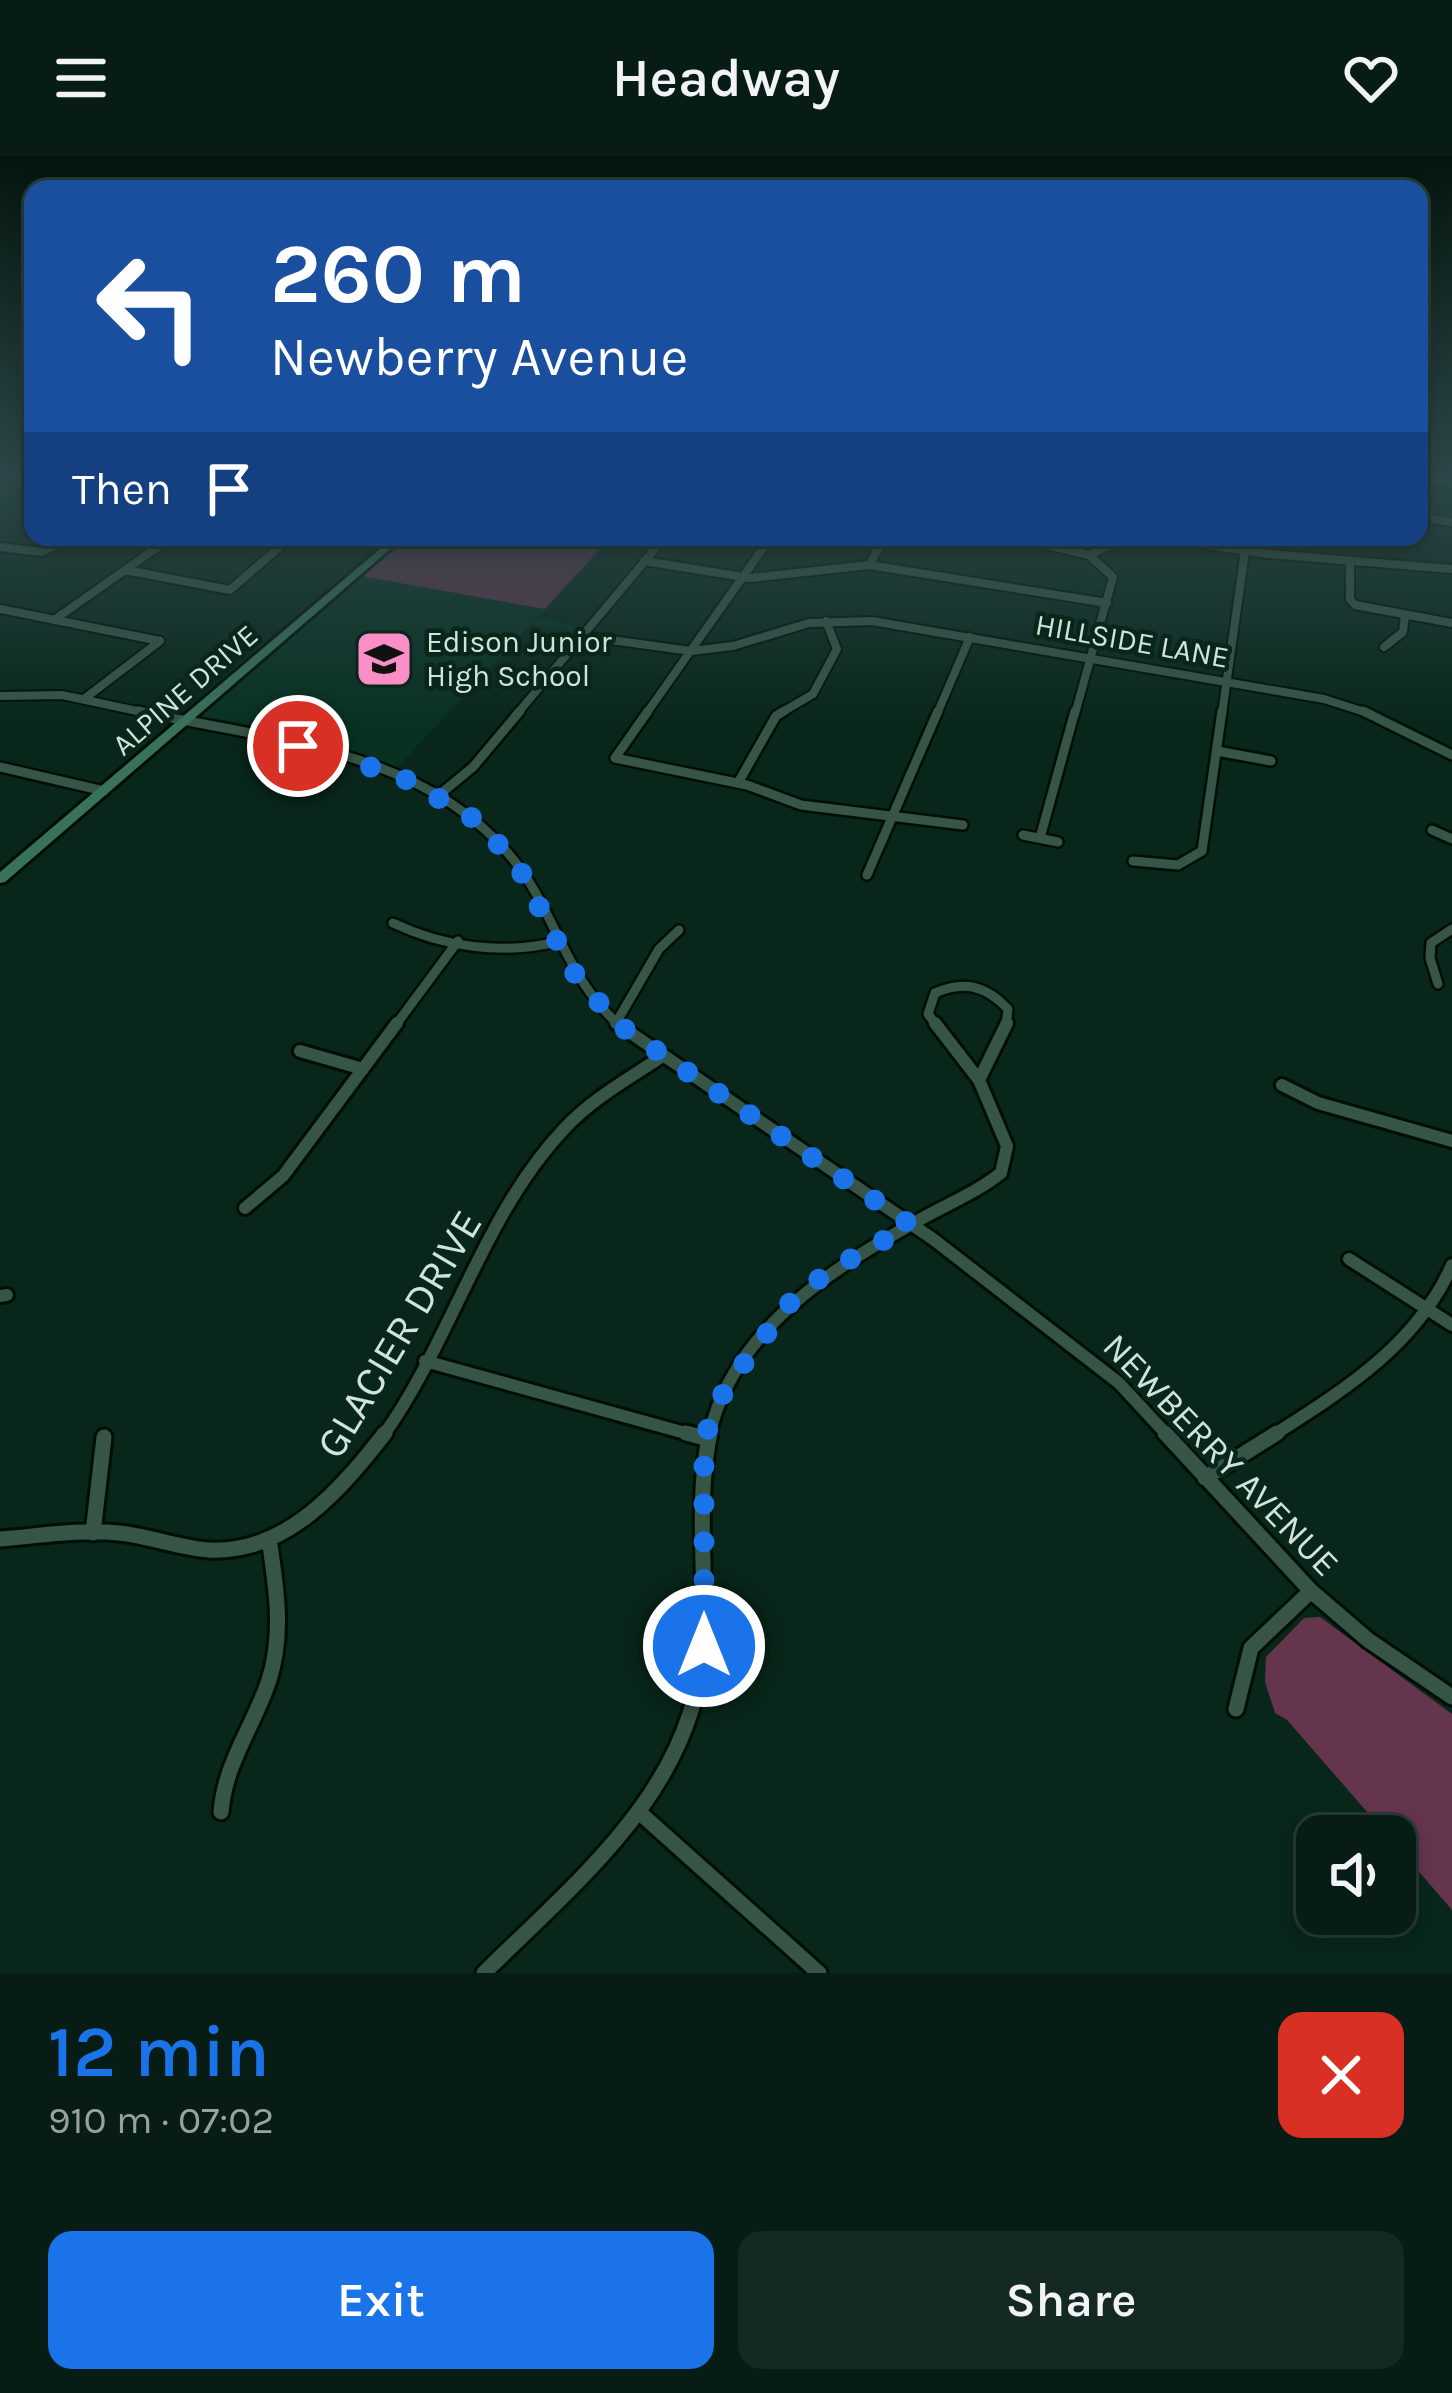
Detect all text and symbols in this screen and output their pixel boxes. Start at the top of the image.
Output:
icon: menu [48,45,114,111]
icon: heart [1338,45,1404,111]
text: Headway [612,46,840,110]
text: 260 m [270,225,526,323]
icon: left [72,228,228,384]
text: Newberry Avenue [270,325,688,389]
icon: arrive [196,456,262,522]
text: Then [72,463,172,515]
street label: HILLSIDE LANE [1033,606,1231,676]
street label: ALPINE DRIVE [105,617,265,763]
place label: Edison Junior High School [426,624,612,694]
school or university icon: Edison Junior High School [353,628,415,690]
pin [247,695,349,797]
icon: arrive [265,713,331,779]
street label: GLACIER DRIVE [305,1201,493,1467]
street label: NEWBERRY AVENUE [1095,1325,1347,1585]
position arrow [641,1583,767,1709]
map controls [1296,1815,1416,1935]
button: sound [1296,1815,1416,1935]
text: 12 min [48,2010,270,2094]
button: close [1278,2012,1404,2138]
text: 910 m · 07:02 [48,2097,274,2143]
button: Exit [48,2231,714,2369]
button: Share [738,2231,1404,2369]

